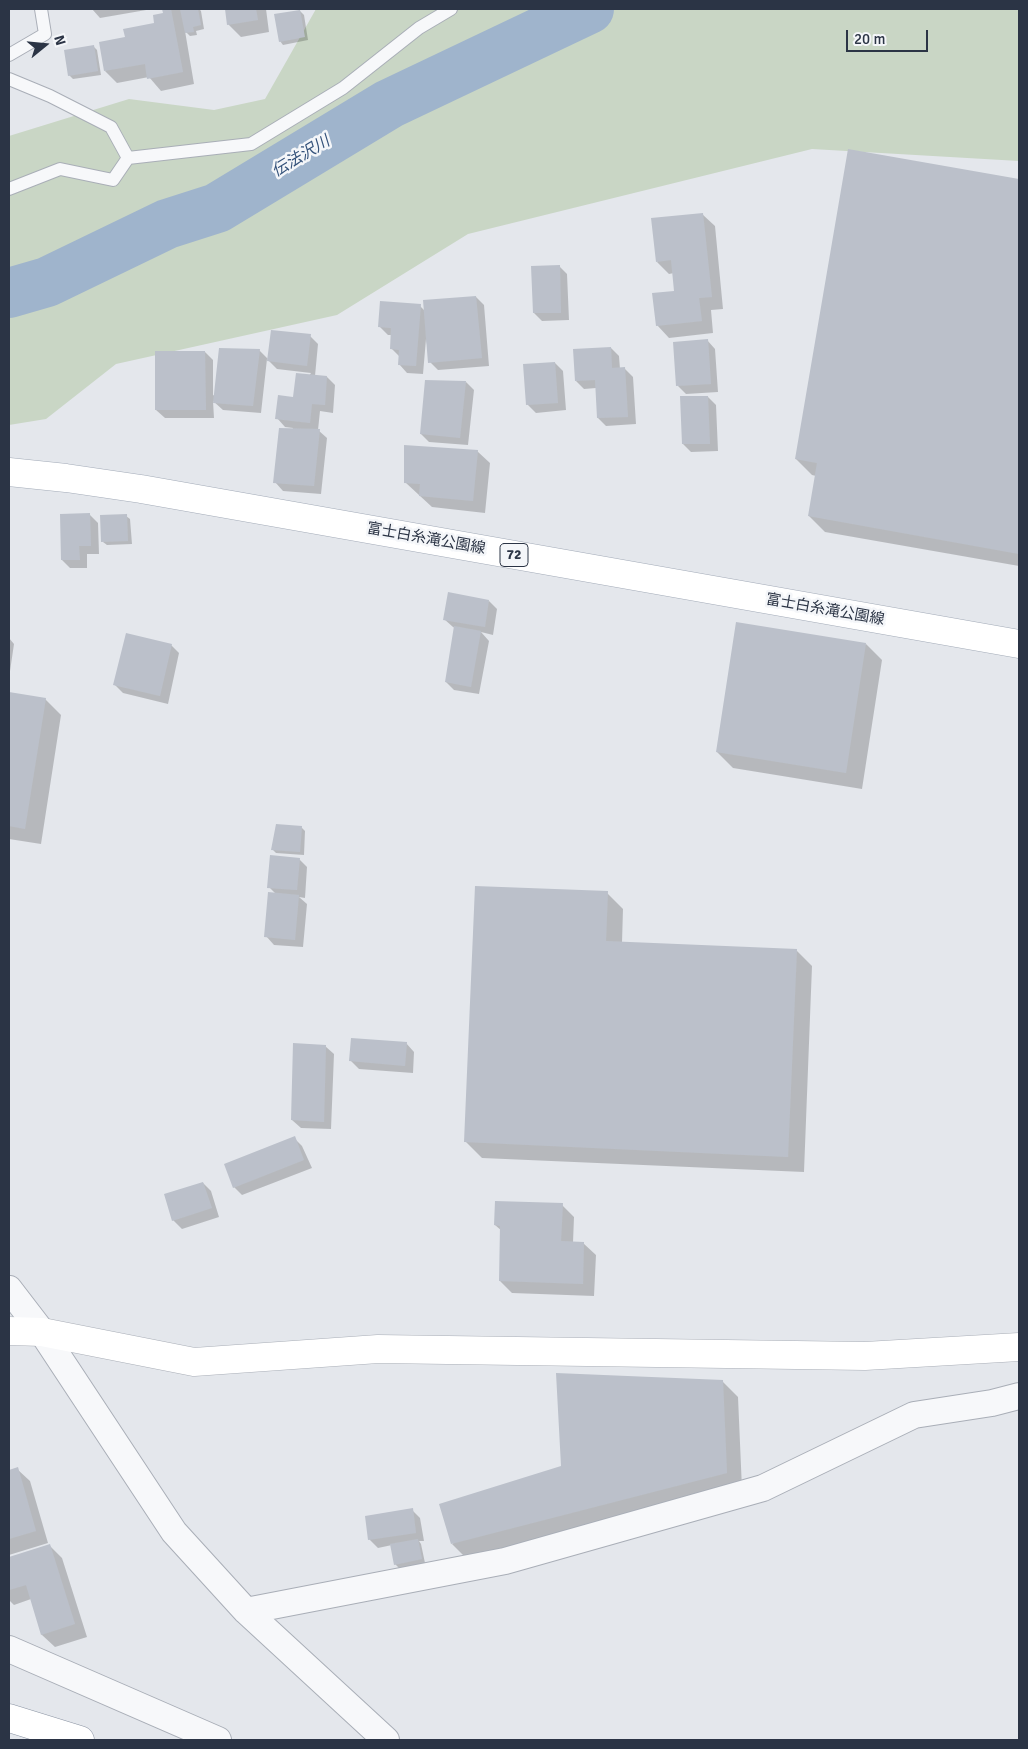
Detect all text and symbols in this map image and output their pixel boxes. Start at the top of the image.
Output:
north arrow [20,20,70,70]
scale bar [848,20,930,52]
text: 20 m [854,30,885,48]
text: N [50,33,69,48]
water label: 伝法沢川 [269,132,333,182]
street label: 富士白糸滝公園線 [365,520,487,558]
road number: 72 [500,544,528,566]
street label: 富士白糸滝公園線 [764,591,886,629]

